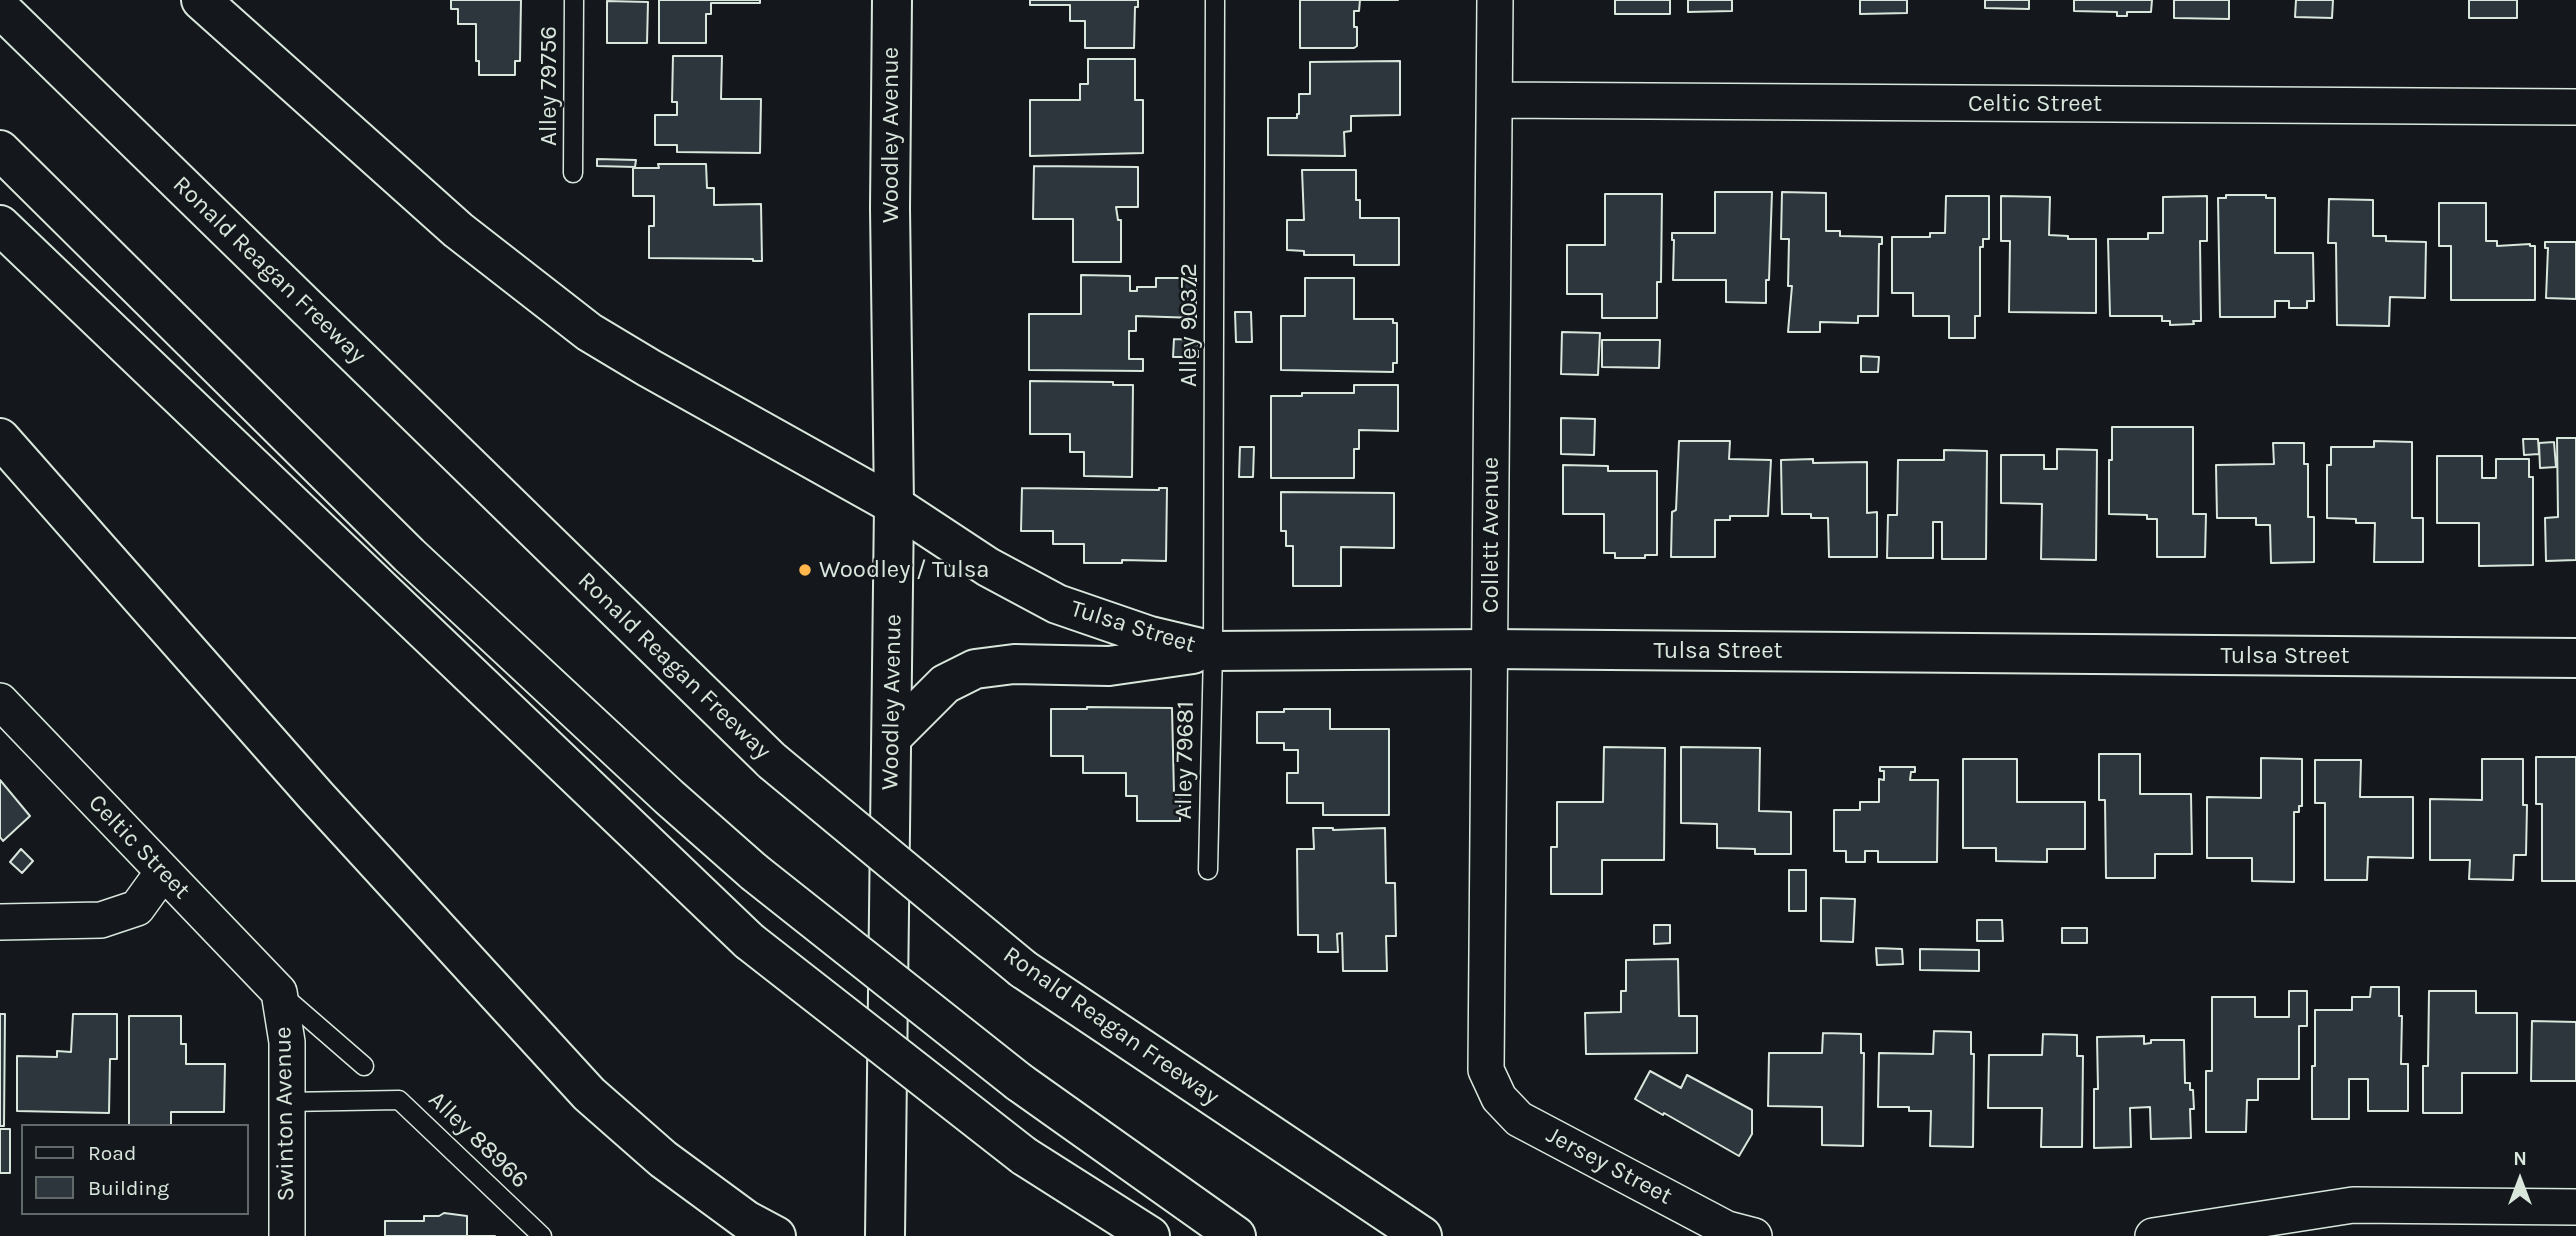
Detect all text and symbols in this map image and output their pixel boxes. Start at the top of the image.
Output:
street label: Alley 79756 [535,26,563,146]
street label: Woodley Avenue [877,47,905,223]
street label: Celtic Street [1968,90,2102,118]
street label: Ronald Reagan Freeway [167,170,371,370]
street label: Alley 90372 [1175,263,1203,387]
street label: Collett Avenue [1477,457,1505,613]
place label: Woodley / Tulsa [819,556,990,584]
marker: Woodley / Tulsa [797,562,813,578]
street label: Ronald Reagan Freeway [572,566,776,766]
street label: Tulsa Street [1067,594,1199,660]
street label: Woodley Avenue [876,614,908,790]
street label: Tulsa Street [1653,637,1783,665]
street label: Tulsa Street [2220,642,2350,670]
street label: Alley 79681 [1170,701,1200,819]
street label: Celtic Street [82,789,196,905]
street label: Ronald Reagan Freeway [997,940,1225,1112]
street label: Swinton Avenue [269,1026,301,1202]
street label: Alley 88966 [422,1085,534,1195]
street label: Jersey Street [1541,1121,1677,1211]
legend [21,1124,248,1215]
text: Road [88,1141,136,1165]
north arrow [2485,1145,2555,1215]
text: N [2513,1148,2527,1170]
text: Building [88,1176,169,1200]

